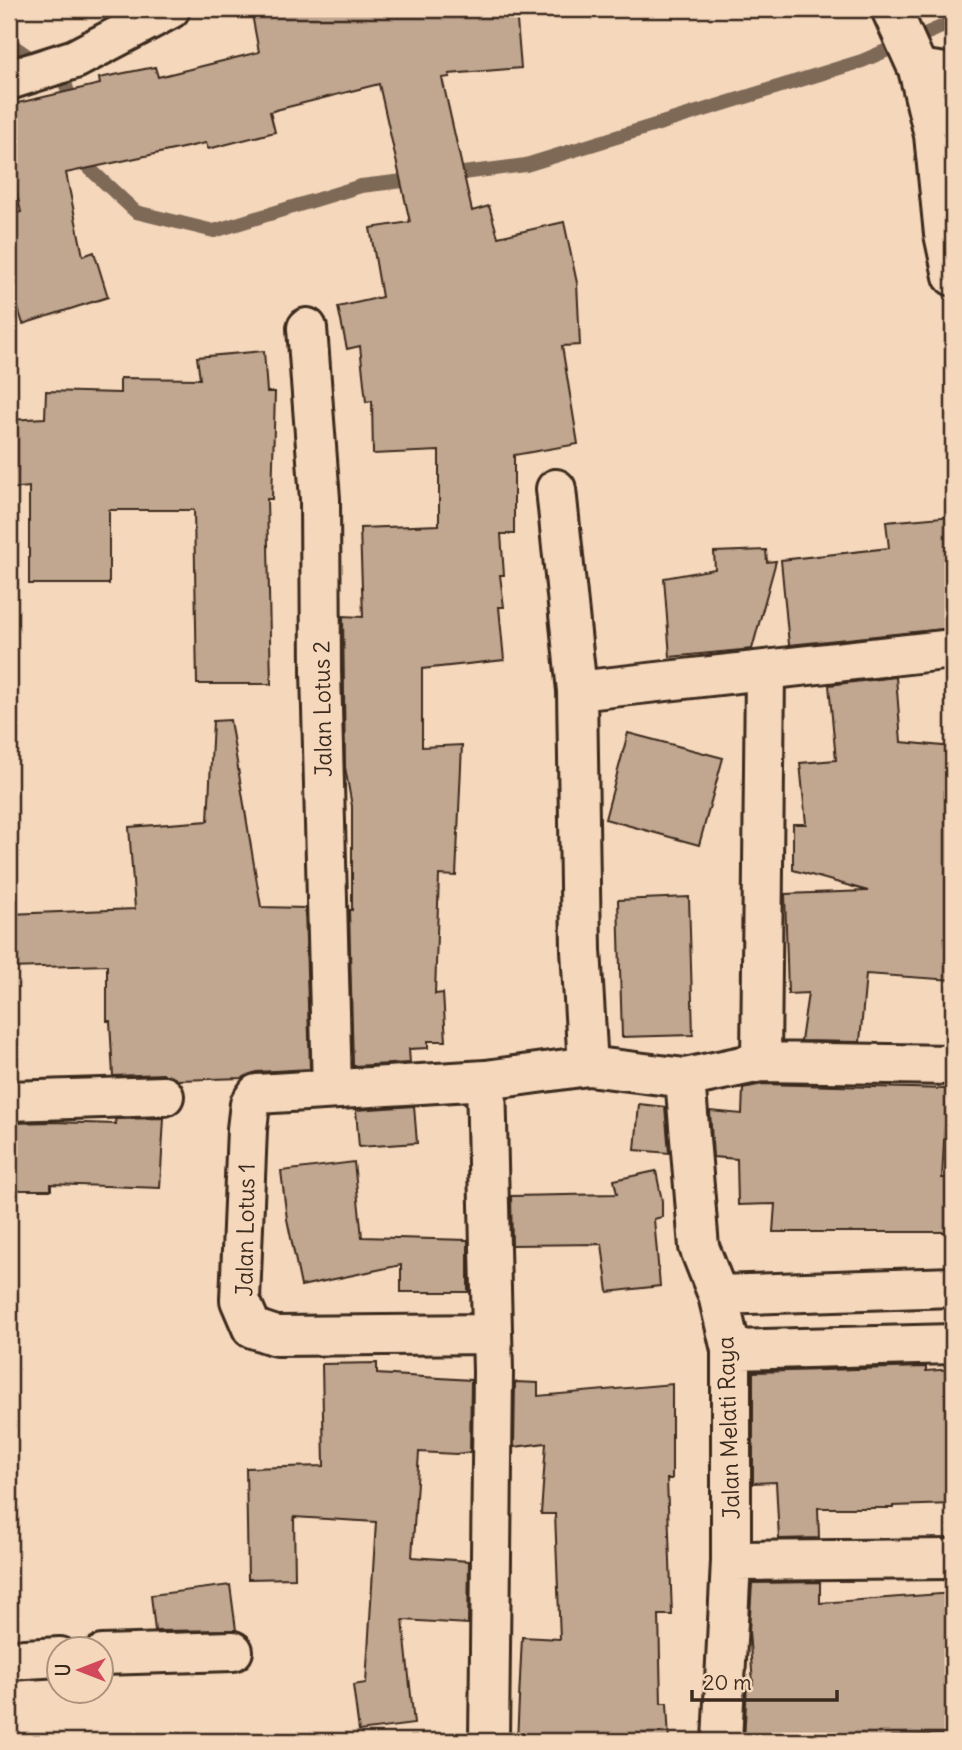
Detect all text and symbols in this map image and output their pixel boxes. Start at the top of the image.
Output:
street label: Jalan Lotus 2 [306,640,338,778]
street label: Jalan Lotus 1 [229,1163,261,1297]
street label: Jalan Melati Raya [710,1336,746,1520]
north arrow [46,1634,116,1704]
scale bar [692,1659,838,1703]
text: U [51,1664,75,1676]
text: 20 m [703,1669,752,1696]

